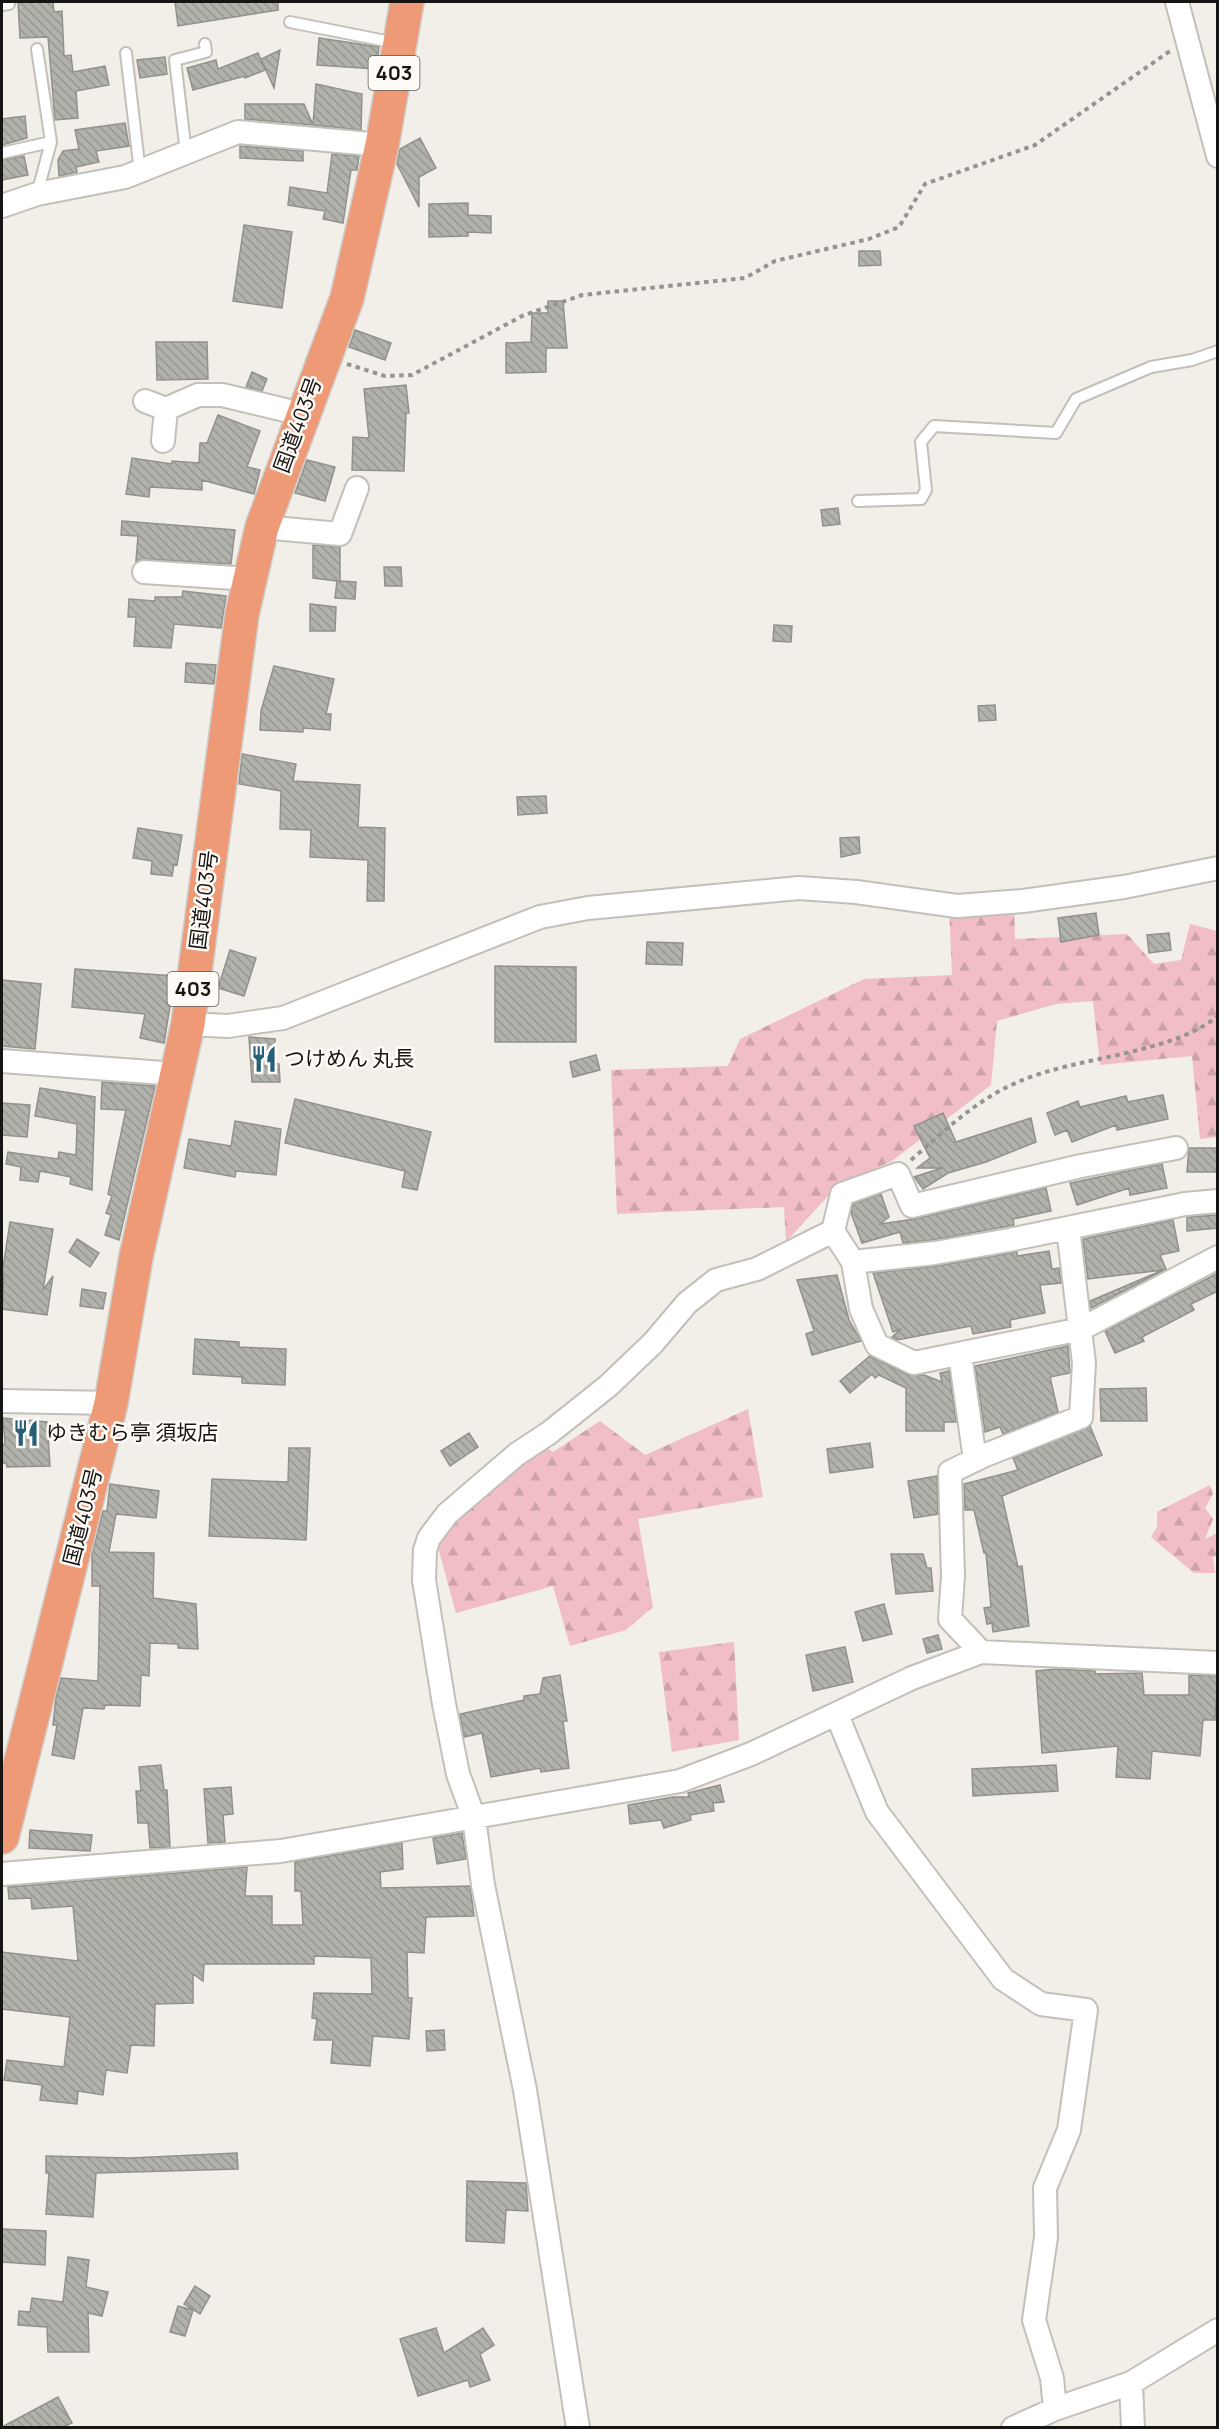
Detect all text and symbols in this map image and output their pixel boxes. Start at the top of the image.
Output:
road number: 403 [368,56,420,90]
street label: 国道403号 [267,373,327,476]
street label: 国道403号 [183,849,223,951]
road number: 403 [168,972,218,1006]
restaurant icon: つけめん 丸長 [249,1044,279,1074]
place label: つけめん 丸長 [284,1044,414,1072]
restaurant icon: ゆきむら亭 須坂店 [11,1418,41,1448]
place label: ゆきむら亭 須坂店 [46,1418,218,1446]
street label: 国道403号 [56,1465,108,1569]

